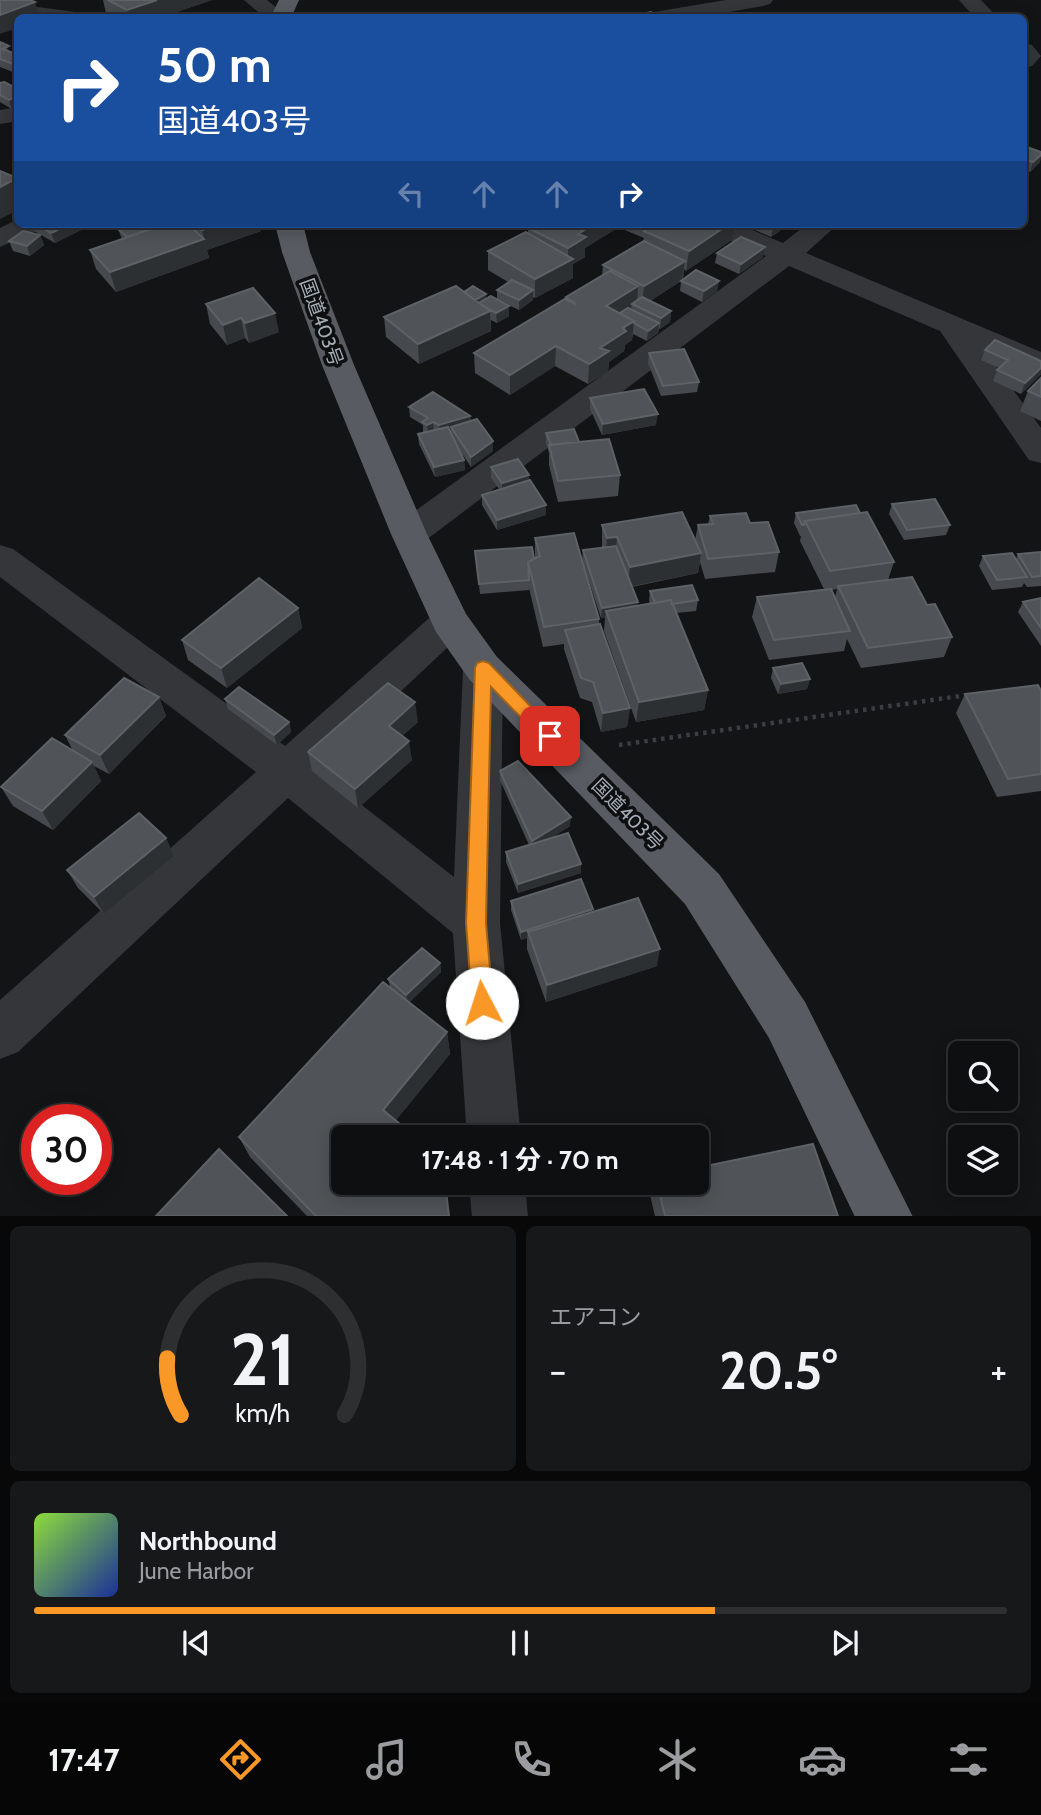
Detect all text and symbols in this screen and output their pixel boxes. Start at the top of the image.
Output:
text: 50 m [157,35,272,94]
icon: right [42,42,133,133]
text: 国道403号 [157,101,311,140]
icon: left [392,175,430,213]
icon: ahead [465,175,503,213]
icon: ahead [538,175,576,213]
icon: right [611,175,649,213]
street label: 国道403号 [295,275,348,369]
pin [520,706,580,766]
icon: arrive [531,717,569,755]
street label: 国道403号 [587,774,668,855]
position arrow [445,966,519,1040]
map controls [948,1041,1018,1195]
button: search [948,1041,1018,1111]
speed limit sign: 30 [21,1104,112,1195]
button: layers [948,1125,1018,1195]
text: 17:48 · 1 分 · 70 m [421,1144,619,1176]
text: エアコン [550,1303,642,1331]
text: 21 [230,1315,295,1403]
text: 20.5° [719,1339,837,1402]
text: − [550,1347,566,1394]
text: + [990,1347,1007,1394]
text: km/h [235,1397,290,1427]
text: Northbound [139,1525,277,1557]
text: June Harbor [139,1557,253,1585]
icon: previous [177,1624,215,1662]
icon: pause [501,1624,539,1662]
icon: next [826,1624,864,1662]
icon: directions [216,1735,265,1784]
icon: music [362,1735,411,1784]
icon: phone [507,1735,556,1784]
icon: climate [653,1735,702,1784]
icon: car [798,1735,847,1784]
icon: filters [944,1735,993,1784]
text: 17:47 [48,1740,120,1779]

